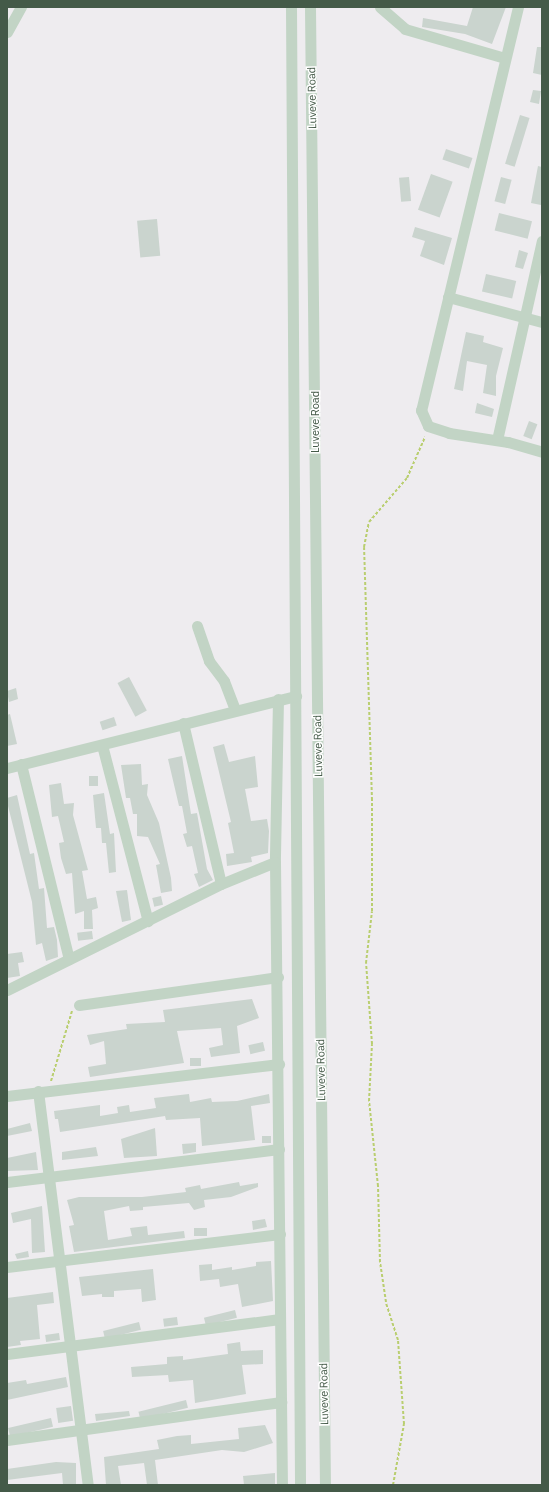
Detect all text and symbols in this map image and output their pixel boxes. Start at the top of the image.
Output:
street label: Luveve Road [305,67,319,129]
street label: Luveve Road [308,391,322,453]
street label: Luveve Road [311,715,325,777]
street label: Luveve Road [314,1039,328,1101]
street label: Luveve Road [317,1363,331,1425]

